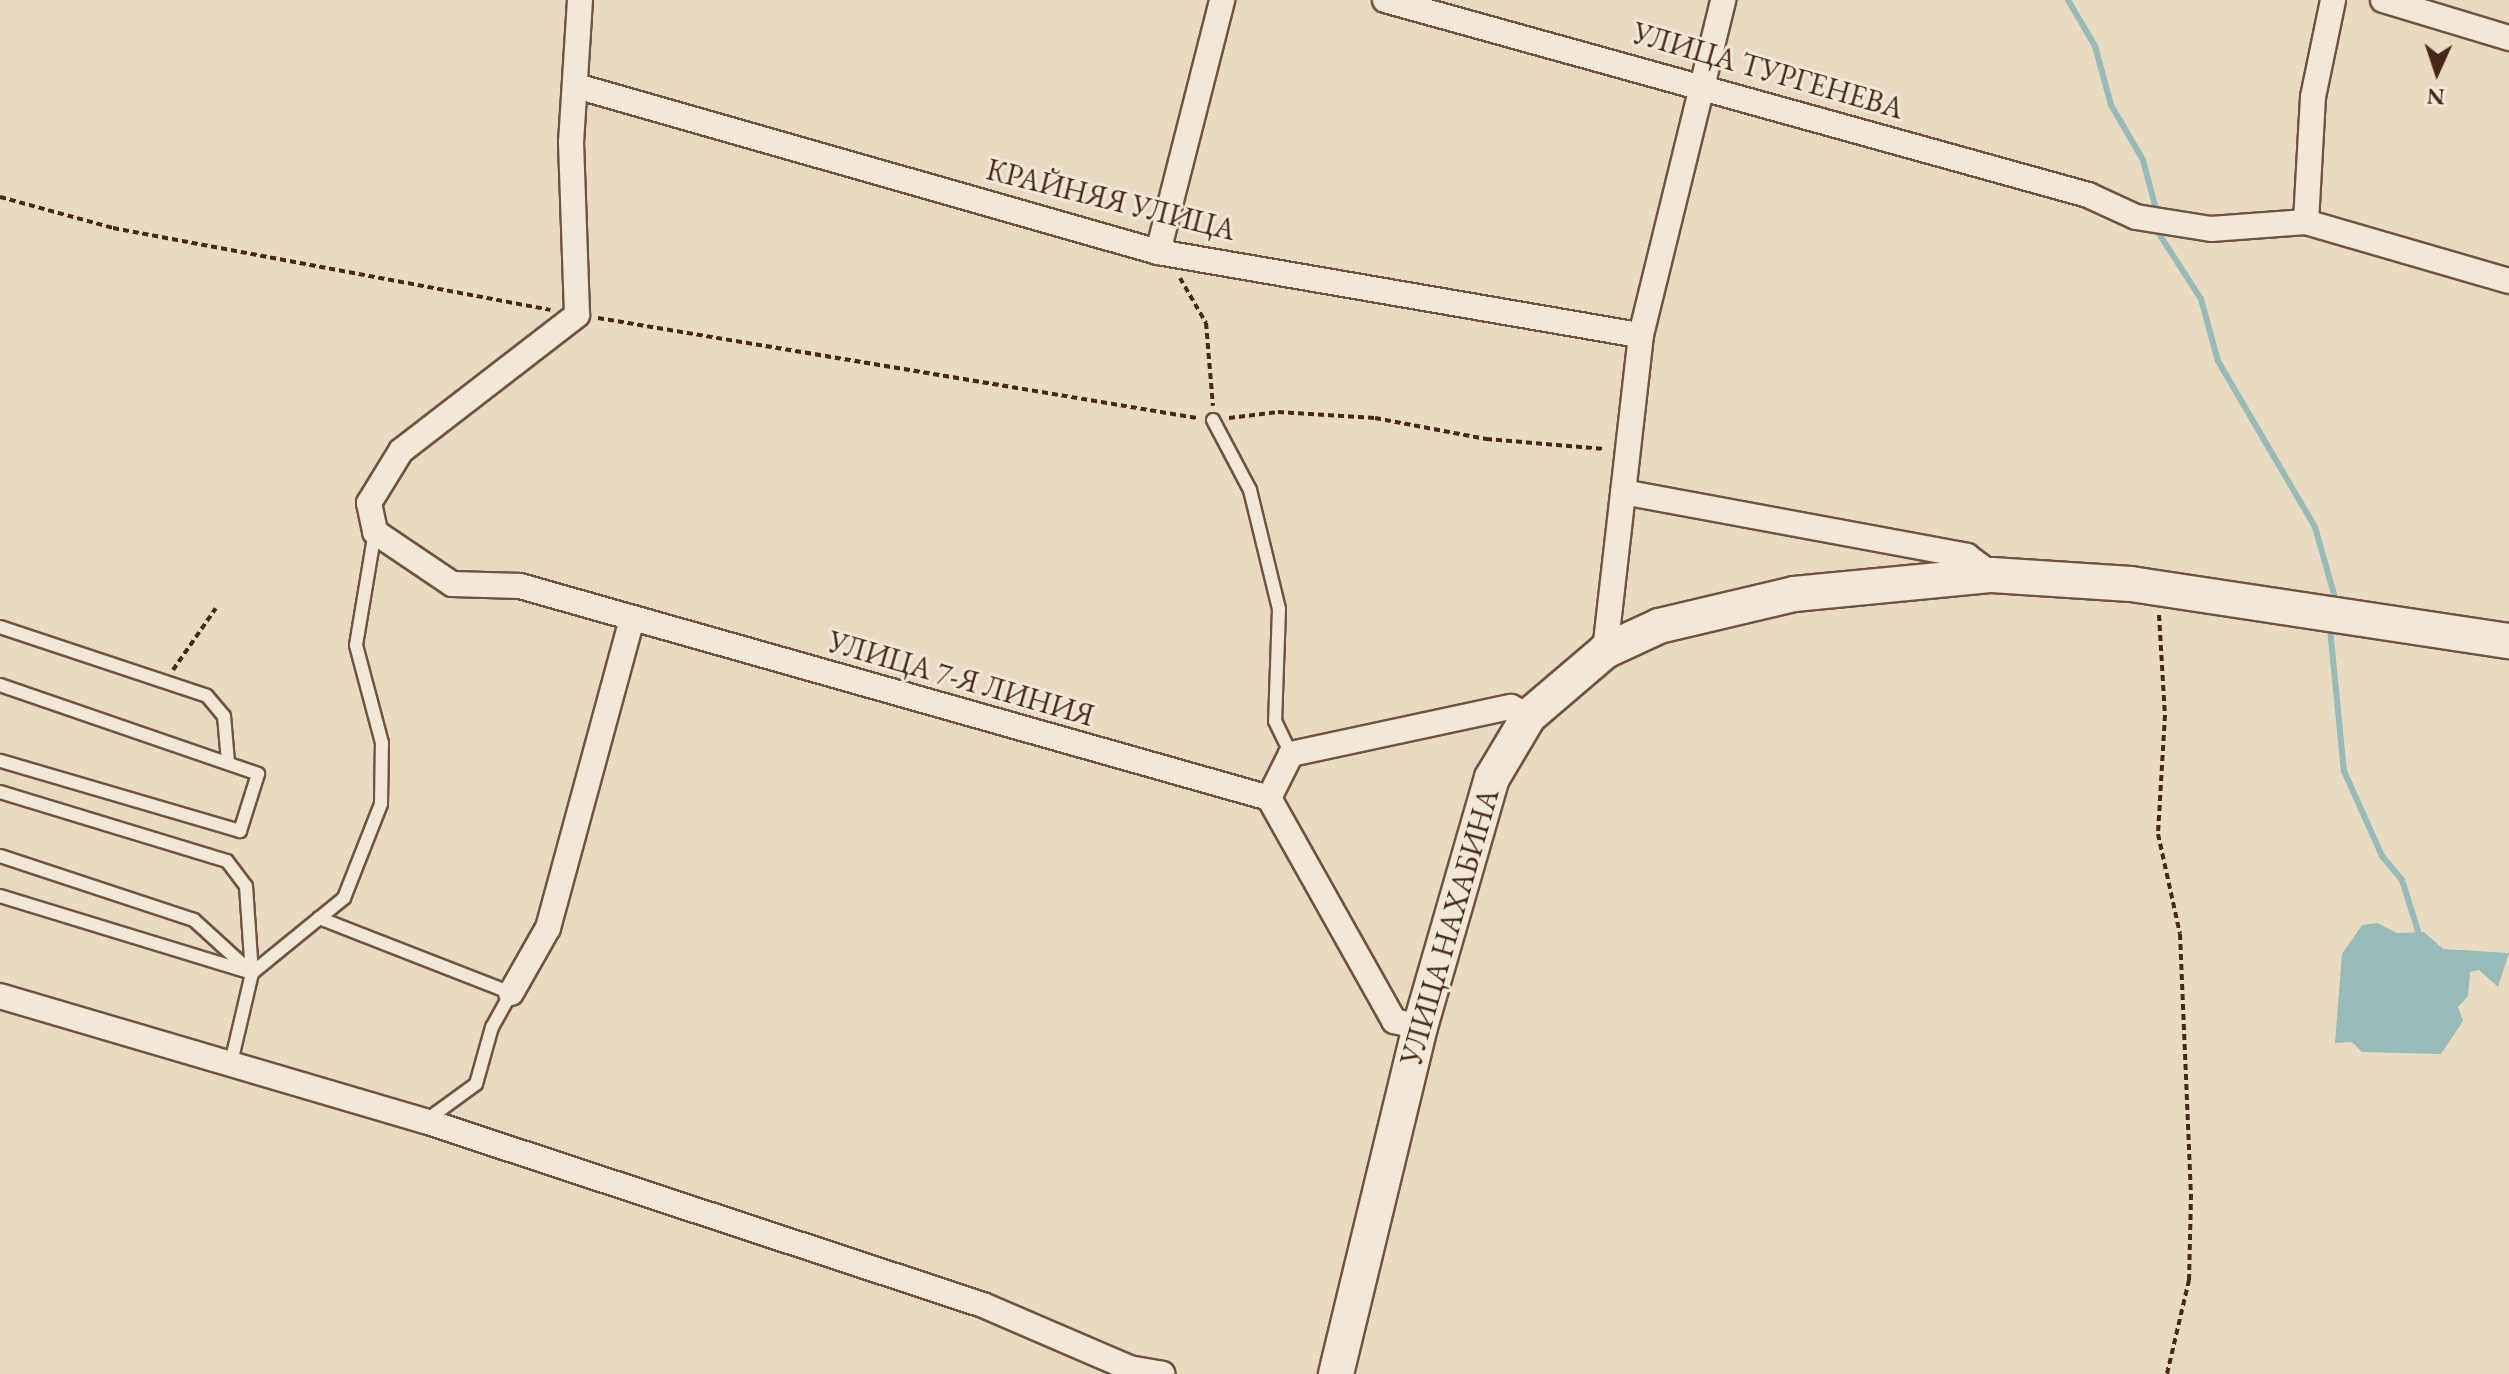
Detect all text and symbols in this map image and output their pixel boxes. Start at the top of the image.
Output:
street label: УЛИЦА ТУРГЕНЕВА [1628,15,1908,127]
north arrow [2397,32,2477,112]
text: N [2426,82,2445,111]
street label: КРАЙНЯЯ УЛИЦА [983,152,1239,248]
street label: УЛИЦА 7-Я ЛИНИЯ [824,624,1098,734]
street label: УЛИЦА НАХАБИНА [1393,784,1507,1070]

